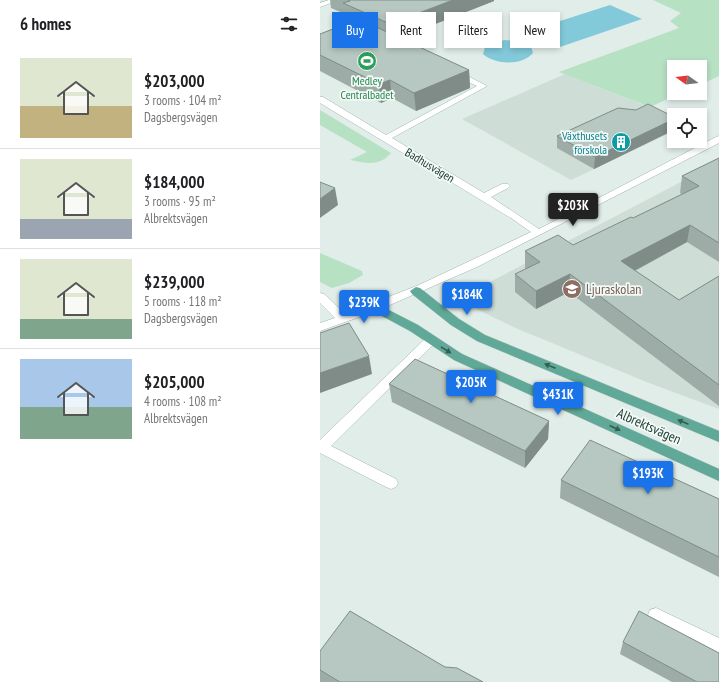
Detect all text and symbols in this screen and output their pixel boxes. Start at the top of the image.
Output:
chip: Buy [332,12,378,48]
chip: Rent [386,12,436,48]
chip: Filters [444,12,502,48]
chip: New [510,12,560,48]
text: 6 homes [20,13,71,35]
icon: filters [278,13,300,35]
sports icon: Medley Centralbadet [356,50,378,72]
north arrow [667,60,707,100]
map controls [667,60,707,148]
text: $203,000 [144,70,205,92]
place label: Medley Centralbadet [340,73,394,102]
icon: home [52,74,100,122]
text: 3 rooms · 104 m² [144,92,222,109]
button: locate [667,108,707,148]
text: Dagsbergsvägen [144,109,218,126]
place label: Växthusets förskola [561,128,607,157]
building icon: Växthusets förskola [610,131,632,153]
street label: Badhusvägen [403,144,457,186]
text: $184,000 [144,171,205,193]
icon: home [52,175,100,223]
text: 3 rooms · 95 m² [144,193,216,210]
pin: $203K [545,193,601,227]
text: $203K [557,197,589,214]
text: Albrektsvägen [144,210,208,227]
text: $239,000 [144,271,205,293]
icon: home [52,275,100,323]
school or university icon: Ljuraskolan [561,278,583,300]
place label: Ljuraskolan [586,280,641,298]
pin: $184K [439,282,495,316]
text: $184K [451,286,483,303]
pin: $239K [336,290,392,324]
text: 5 rooms · 118 m² [144,293,222,310]
text: $239K [348,294,380,311]
text: Dagsbergsvägen [144,310,218,327]
one-way arrow [441,346,451,354]
one-way arrow [544,362,556,368]
pin: $205K [443,370,499,404]
text: $205,000 [144,371,205,393]
text: $205K [455,374,487,391]
icon: home [52,375,100,423]
pin: $431K [530,382,586,416]
text: $431K [542,386,574,403]
text: 4 rooms · 108 m² [144,393,222,410]
street label: Albrektsvägen [614,404,684,448]
text: Albrektsvägen [144,410,208,427]
one-way arrow [678,419,689,425]
one-way arrow [609,425,620,431]
pin: $193K [620,461,676,495]
text: $193K [632,465,664,482]

